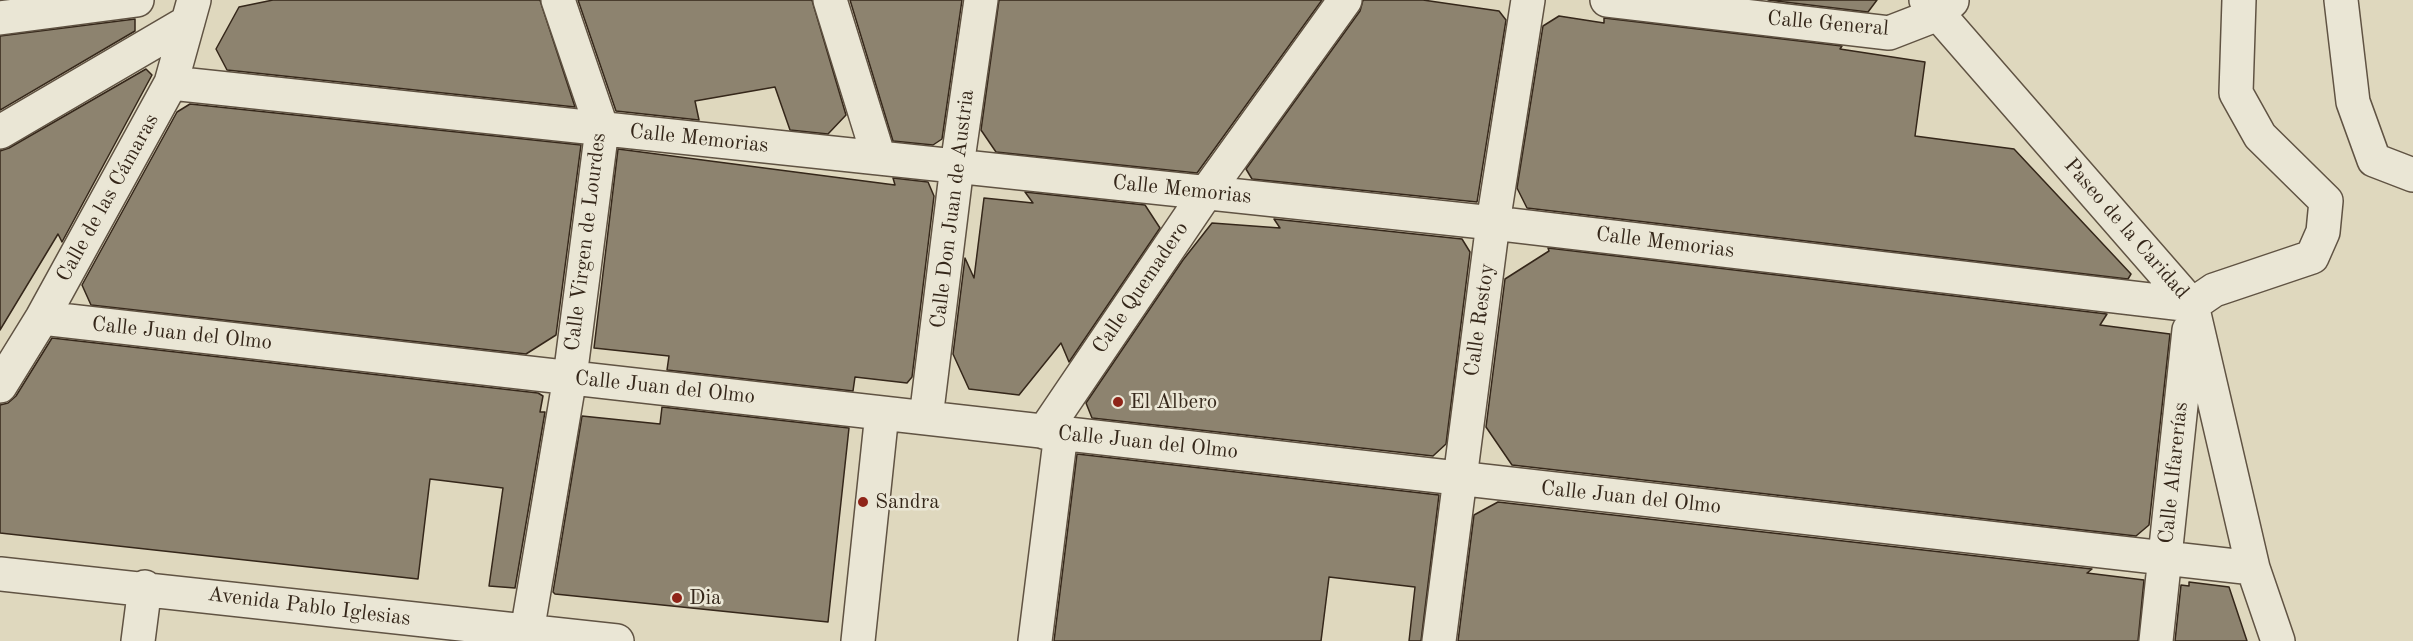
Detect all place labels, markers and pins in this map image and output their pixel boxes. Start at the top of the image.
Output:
place label: El Albero [1130,389,1217,415]
marker: El Albero [1111,395,1125,409]
place label: Sandra [875,489,940,515]
marker: Sandra [856,495,870,509]
place label: Dia [689,585,721,611]
marker: Dia [670,591,684,605]

